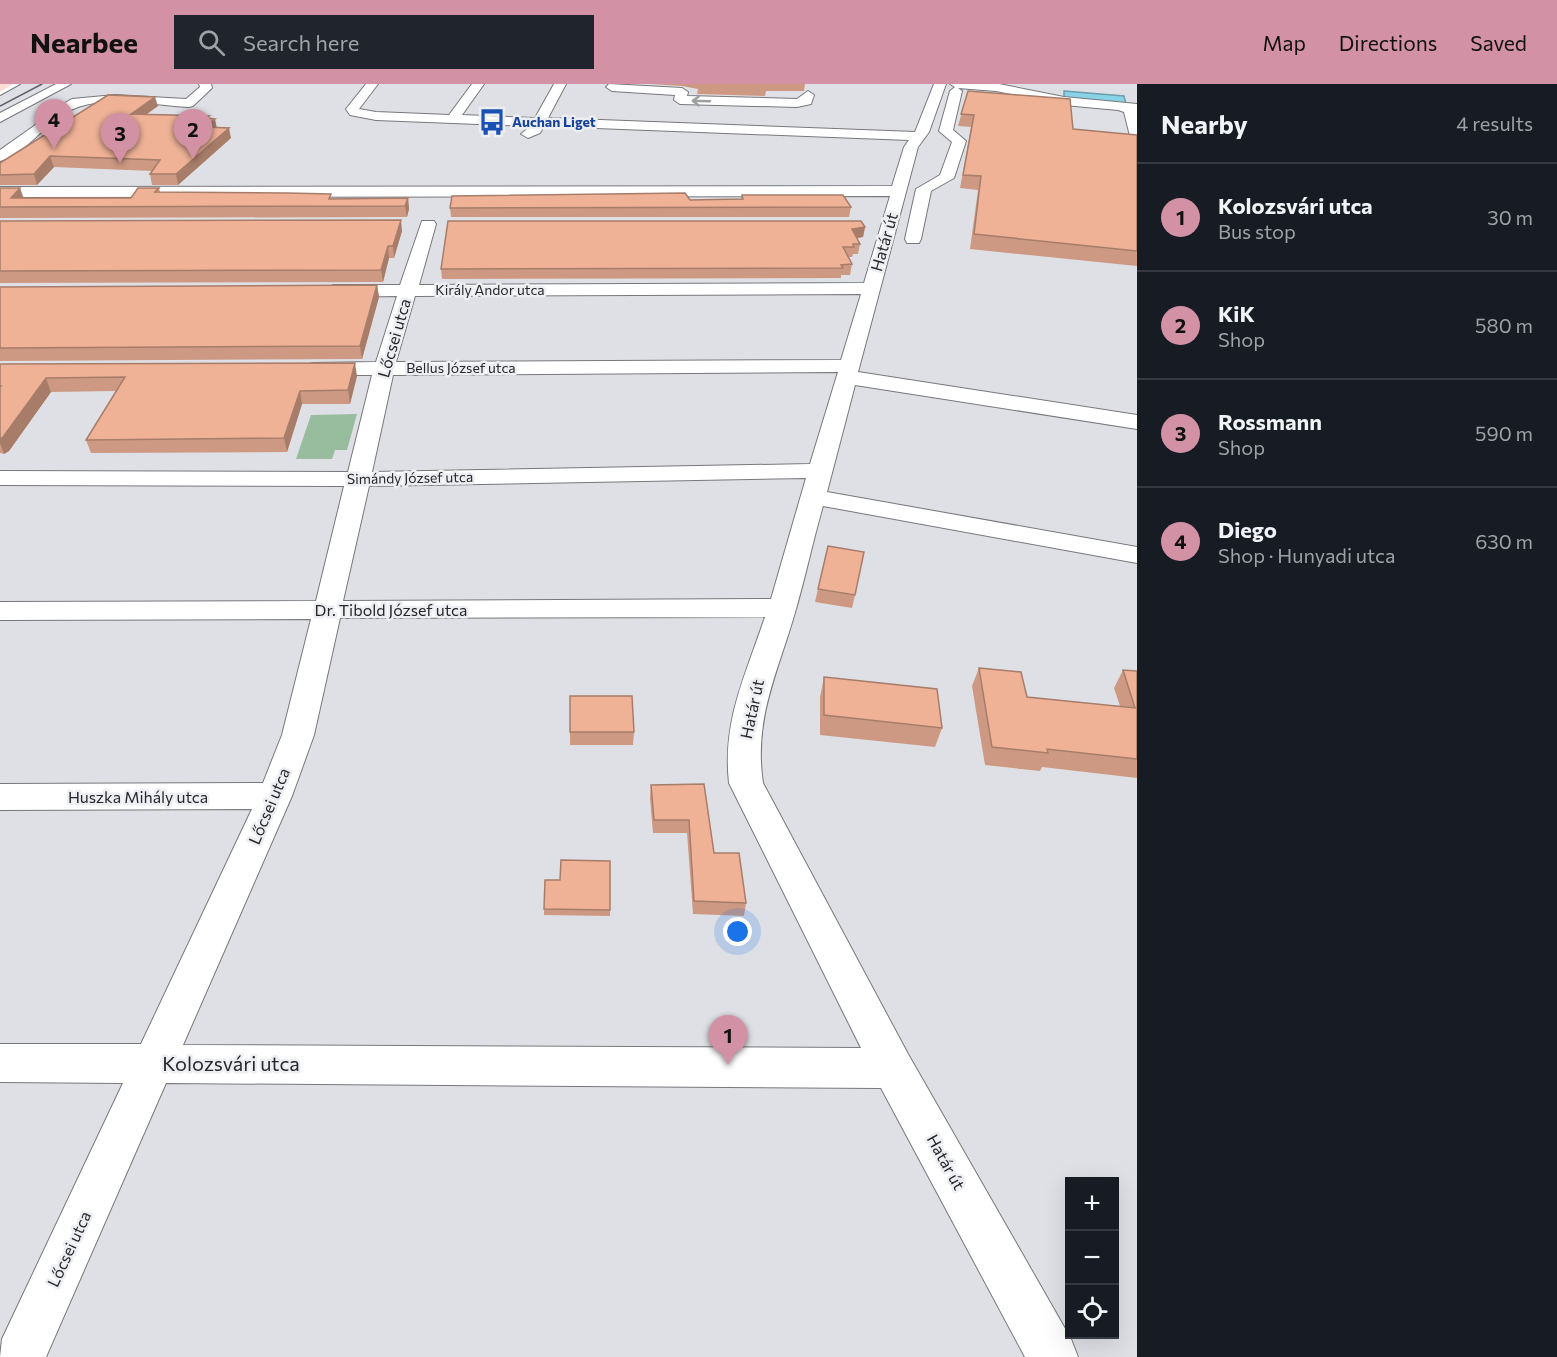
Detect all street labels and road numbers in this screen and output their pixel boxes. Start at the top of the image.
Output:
street label: Határ út [866,210,901,273]
street label: Király Andor utca [435,281,545,298]
street label: Lőcsei utca [373,296,414,380]
street label: Bellus József utca [406,359,516,376]
street label: Simándy József utca [347,468,473,487]
street label: Dr. Tibold József utca [315,600,467,619]
street label: Határ út [736,677,767,740]
street label: Lőcsei utca [244,765,293,847]
street label: Huszka Mihály utca [68,787,208,806]
street label: Kolozsvári utca [162,1051,300,1075]
street label: Határ út [924,1131,970,1193]
street label: Lőcsei utca [43,1208,94,1290]

